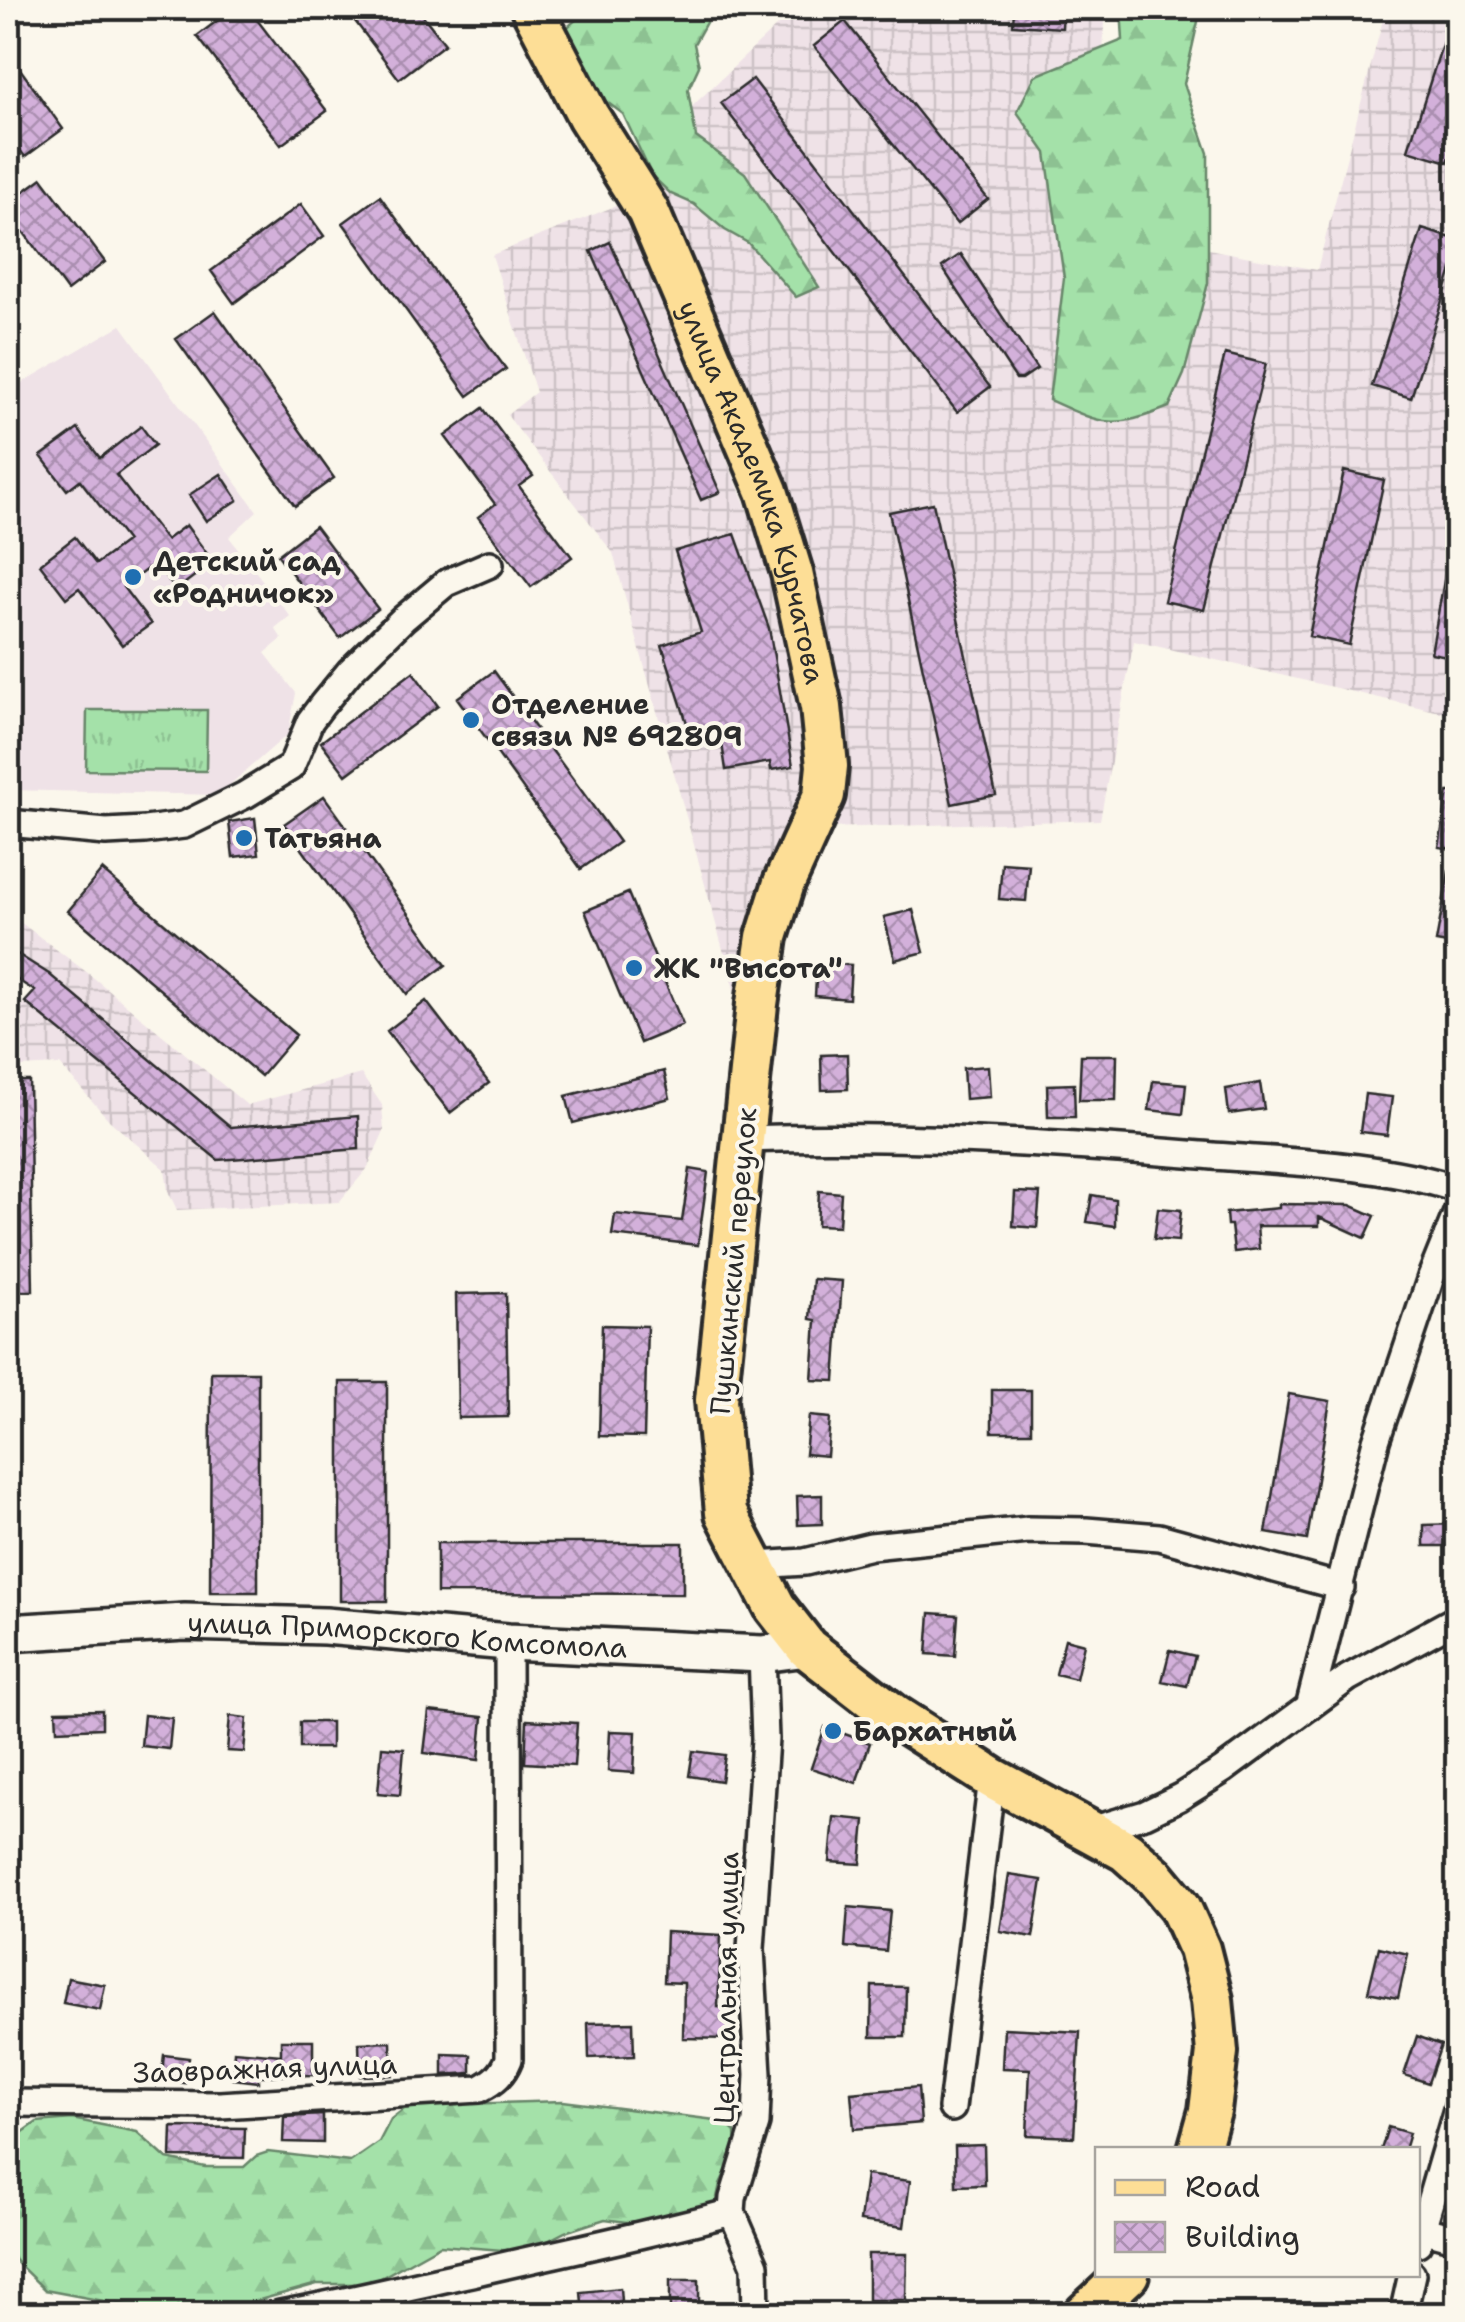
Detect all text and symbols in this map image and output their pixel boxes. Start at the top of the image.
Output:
street label: улица Академика Курчатова [669,295,834,687]
place label: Детский сад «Родничок» [153,542,341,612]
marker: Детский сад «Родничок» [122,566,144,588]
place label: Отделение связи № 692809 [491,685,743,755]
marker: Отделение связи № 692809 [460,709,482,731]
place label: Татьяна [264,819,382,857]
marker: Татьяна [233,827,255,849]
place label: ЖК "Высота" [654,949,843,987]
marker: ЖК "Высота" [623,957,645,979]
street label: Пушкинский переулок [701,1105,765,1416]
street label: улица Приморского Комсомола [187,1603,628,1667]
place label: Бархатный [853,1712,1017,1750]
marker: Бархатный [822,1720,844,1742]
street label: Центральная улица [705,1851,747,2125]
street label: Заовражная улица [132,2044,398,2092]
legend [1095,2147,1420,2277]
text: Road [1185,2166,1260,2207]
text: Building [1185,2216,1300,2257]

